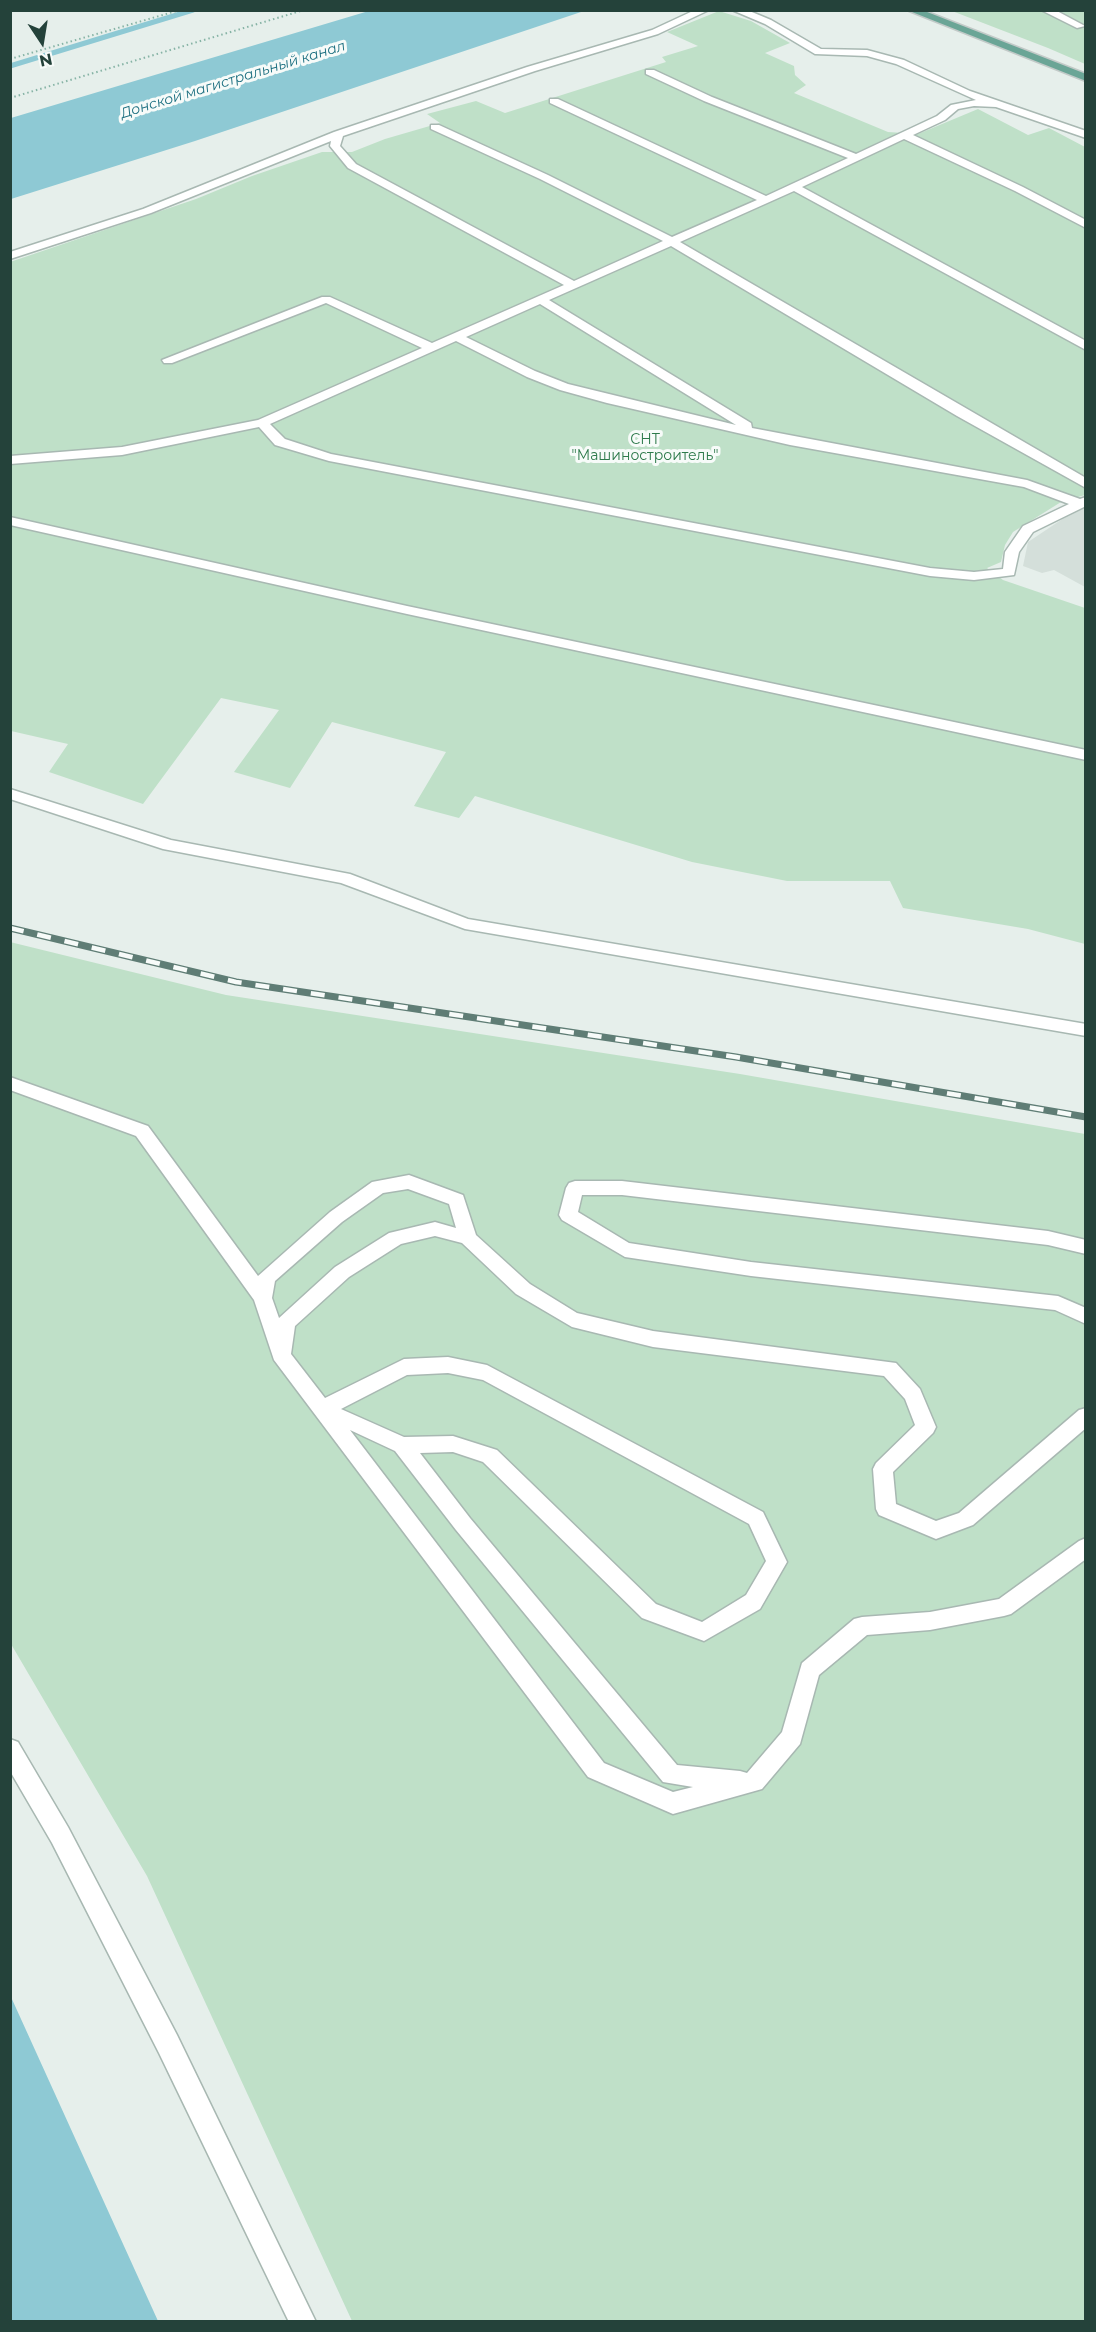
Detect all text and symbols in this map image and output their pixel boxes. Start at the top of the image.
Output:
north arrow [12,12,72,72]
water label: Донской магистральный канал [119,38,347,122]
text: N [38,49,54,71]
park label: СНТ "Машиностроитель" [571,432,719,464]

